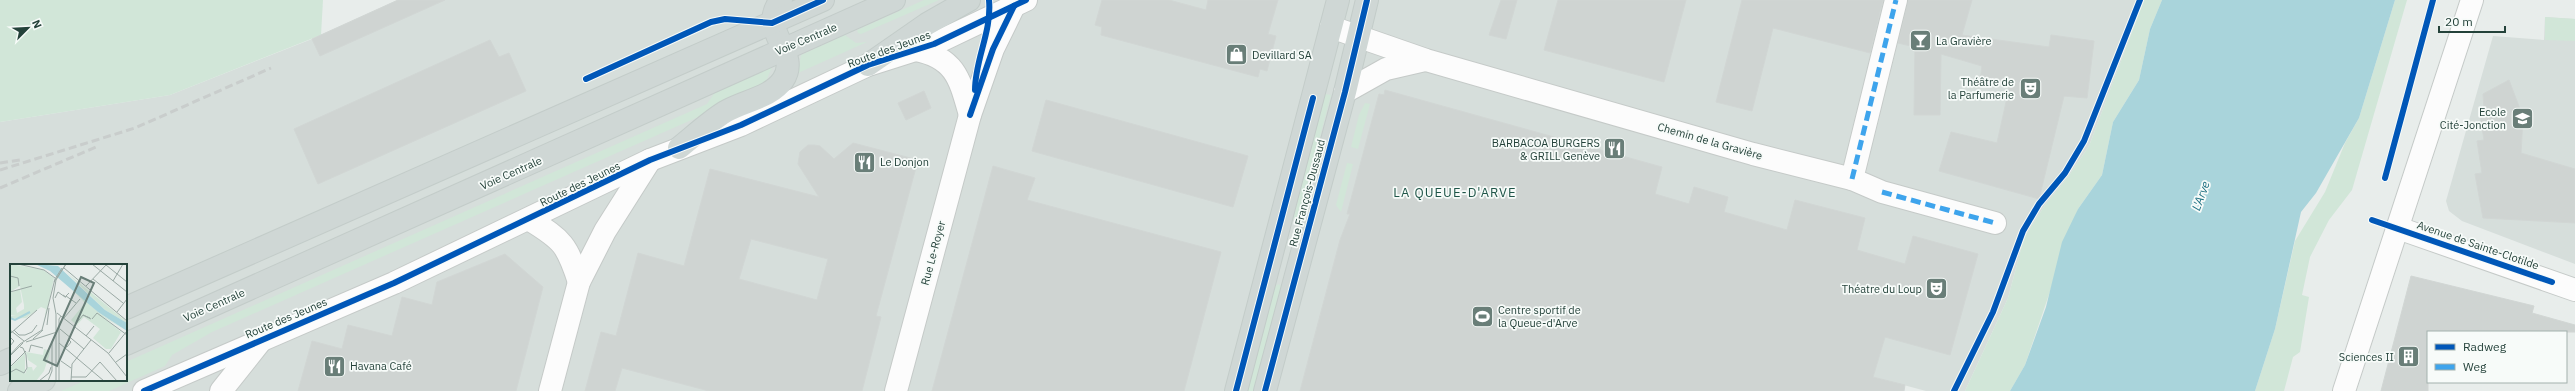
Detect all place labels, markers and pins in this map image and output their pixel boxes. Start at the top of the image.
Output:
bar icon: La Gravière [1908,28,1934,54]
place label: La Gravière [1936,34,1992,48]
shop icon: Devillard SA [1224,42,1250,68]
place label: Devillard SA [1252,48,1312,62]
place label: Théâtre de la Parfumerie [1948,75,2014,102]
theatre icon: Théâtre de la Parfumerie [2017,75,2043,101]
place label: Ecole Cité-Jonction [2440,105,2506,132]
school or university icon: Ecole Cité-Jonction [2509,105,2535,131]
place label: BARBACOA BURGERS & GRILL Genève [1492,136,1600,163]
restaurant icon: BARBACOA BURGERS & GRILL Genève [1602,136,1628,162]
restaurant icon: Le Donjon [851,149,877,175]
place label: Le Donjon [880,155,929,169]
theatre icon: Théatre du Loup [1924,276,1950,302]
place label: Théatre du Loup [1842,282,1922,296]
sports icon: Centre sportif de la Queue-d'Arve [1469,303,1495,329]
place label: Centre sportif de la Queue-d'Arve [1498,303,1581,330]
building icon: Sciences II [2396,344,2422,370]
place label: Sciences II [2339,350,2394,364]
restaurant icon: Havana Café [321,353,347,379]
place label: Havana Café [350,359,412,373]

